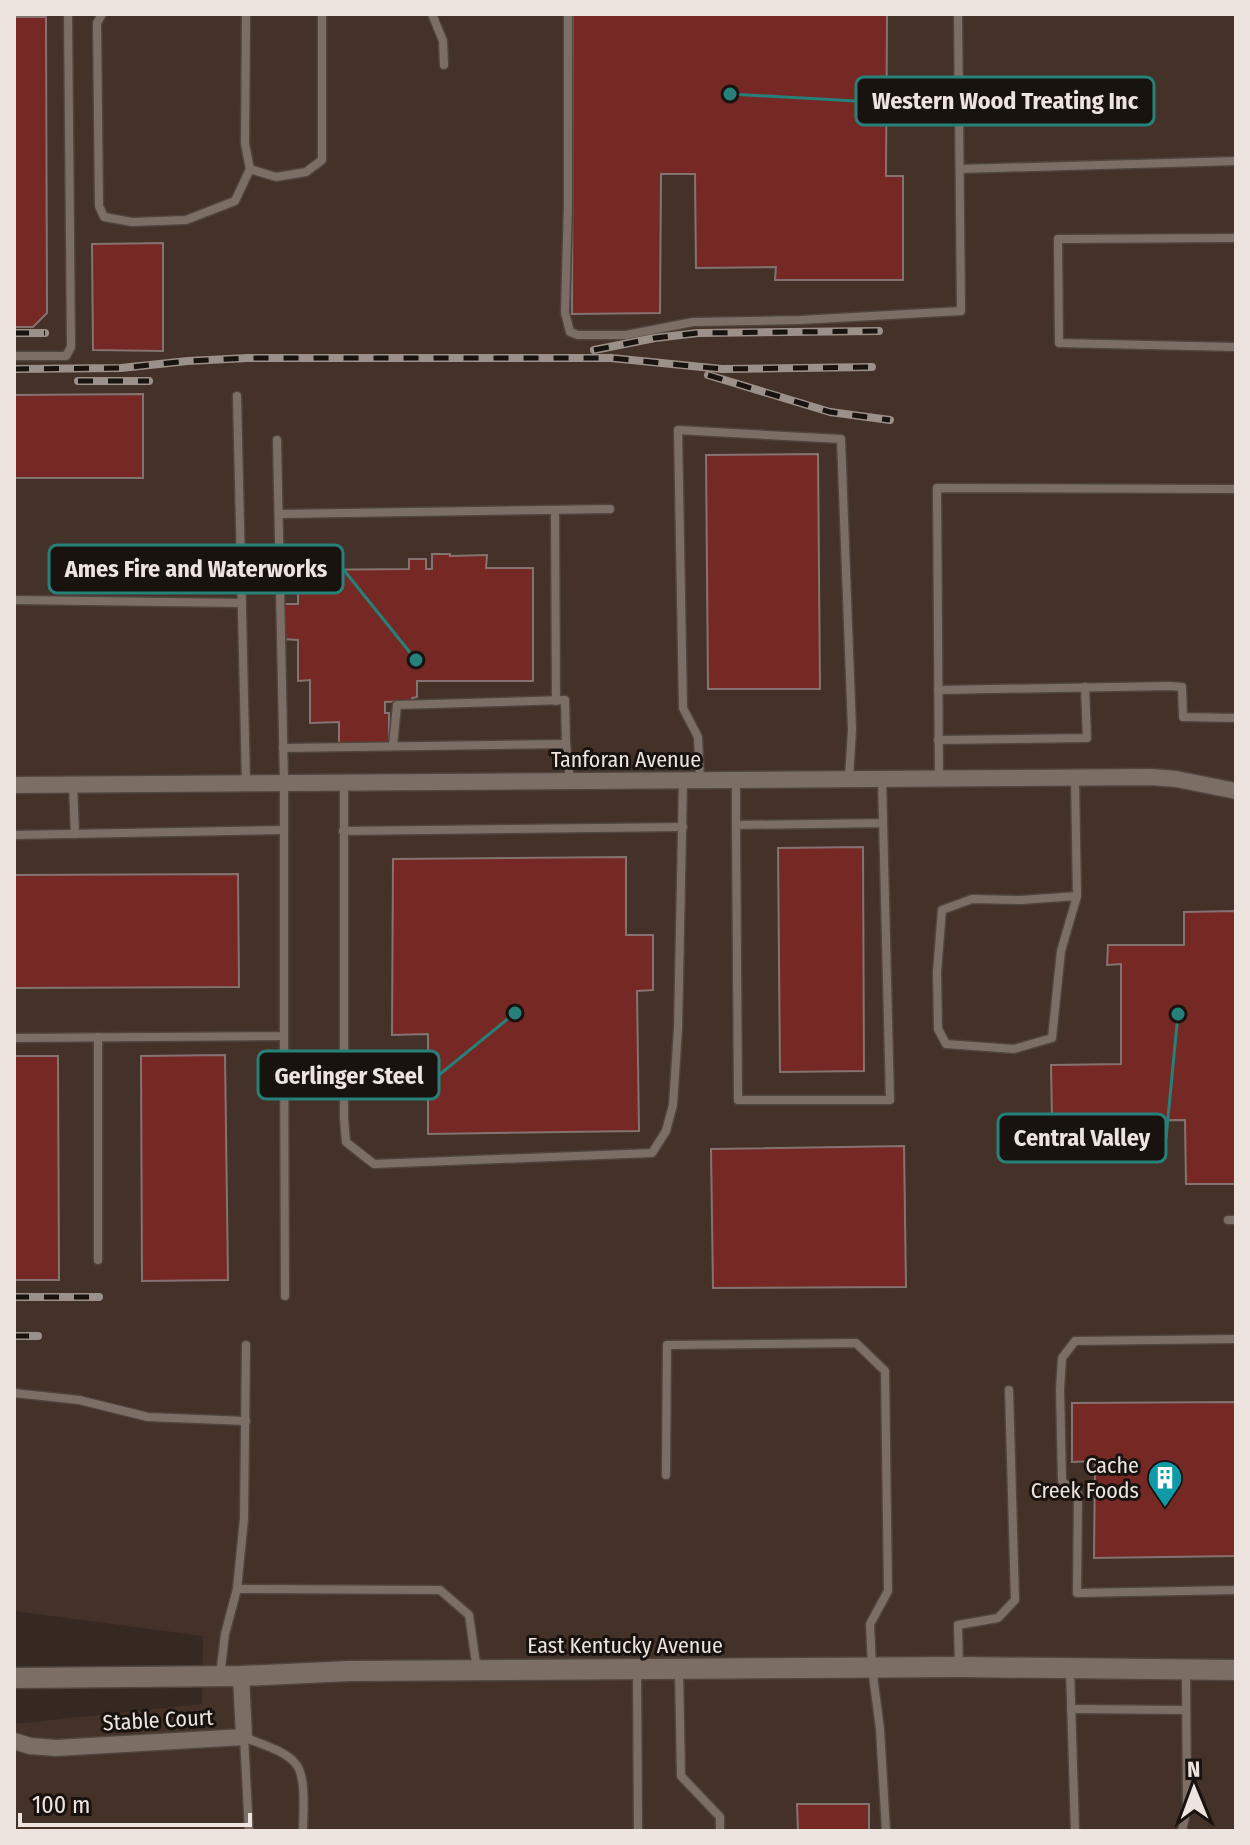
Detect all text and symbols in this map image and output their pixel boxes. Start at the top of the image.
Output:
callout: Western Wood Treating Inc [856,77,1154,125]
text: Western Wood Treating Inc [872,87,1139,115]
callout: Ames Fire and Waterworks [49,545,343,593]
text: Ames Fire and Waterworks [64,555,328,583]
street label: Tanforan Avenue [551,746,701,773]
callout: Gerlinger Steel [258,1051,439,1099]
text: Gerlinger Steel [274,1062,424,1090]
callout: Central Valley [998,1114,1166,1162]
text: Central Valley [1014,1124,1151,1152]
place label: Cache Creek Foods [1031,1452,1139,1504]
building icon: Cache Creek Foods [1146,1459,1184,1509]
street label: East Kentucky Avenue [527,1632,723,1659]
street label: Stable Court [102,1704,215,1736]
north arrow [1154,1749,1234,1829]
text: N [1187,1756,1200,1783]
scale bar [20,1777,250,1827]
text: 100 m [32,1791,90,1819]

